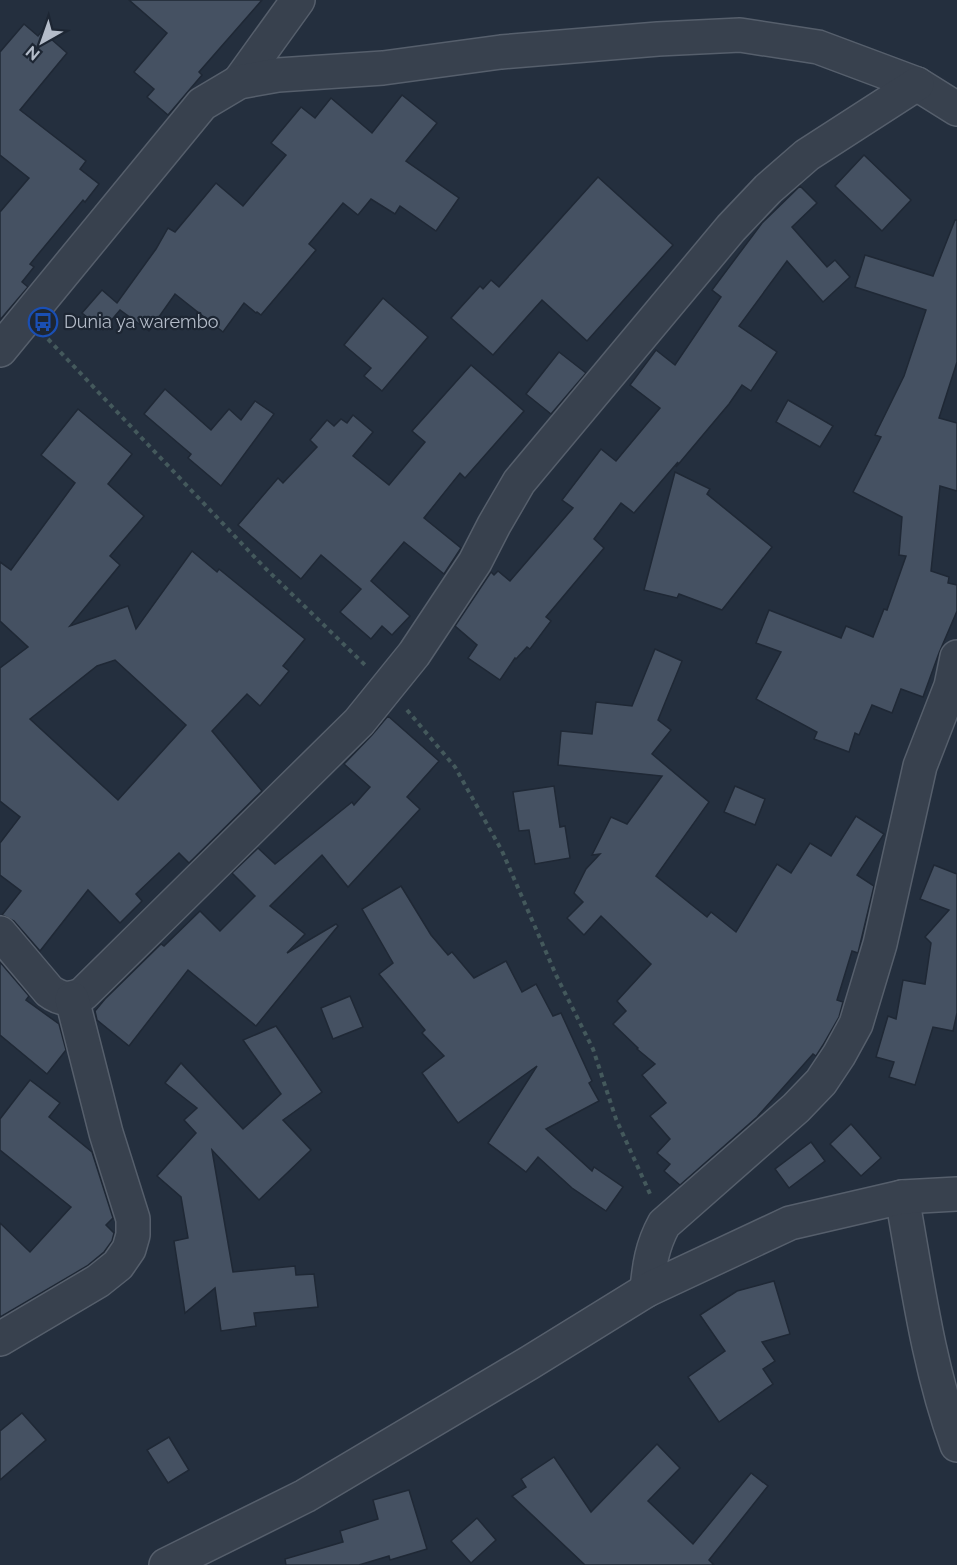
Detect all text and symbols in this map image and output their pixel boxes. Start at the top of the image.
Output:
north arrow [12,12,72,72]
text: N [22,42,43,64]
bus stop icon: Dunia ya warembo [27,306,59,338]
place label: Dunia ya warembo [64,311,219,332]

